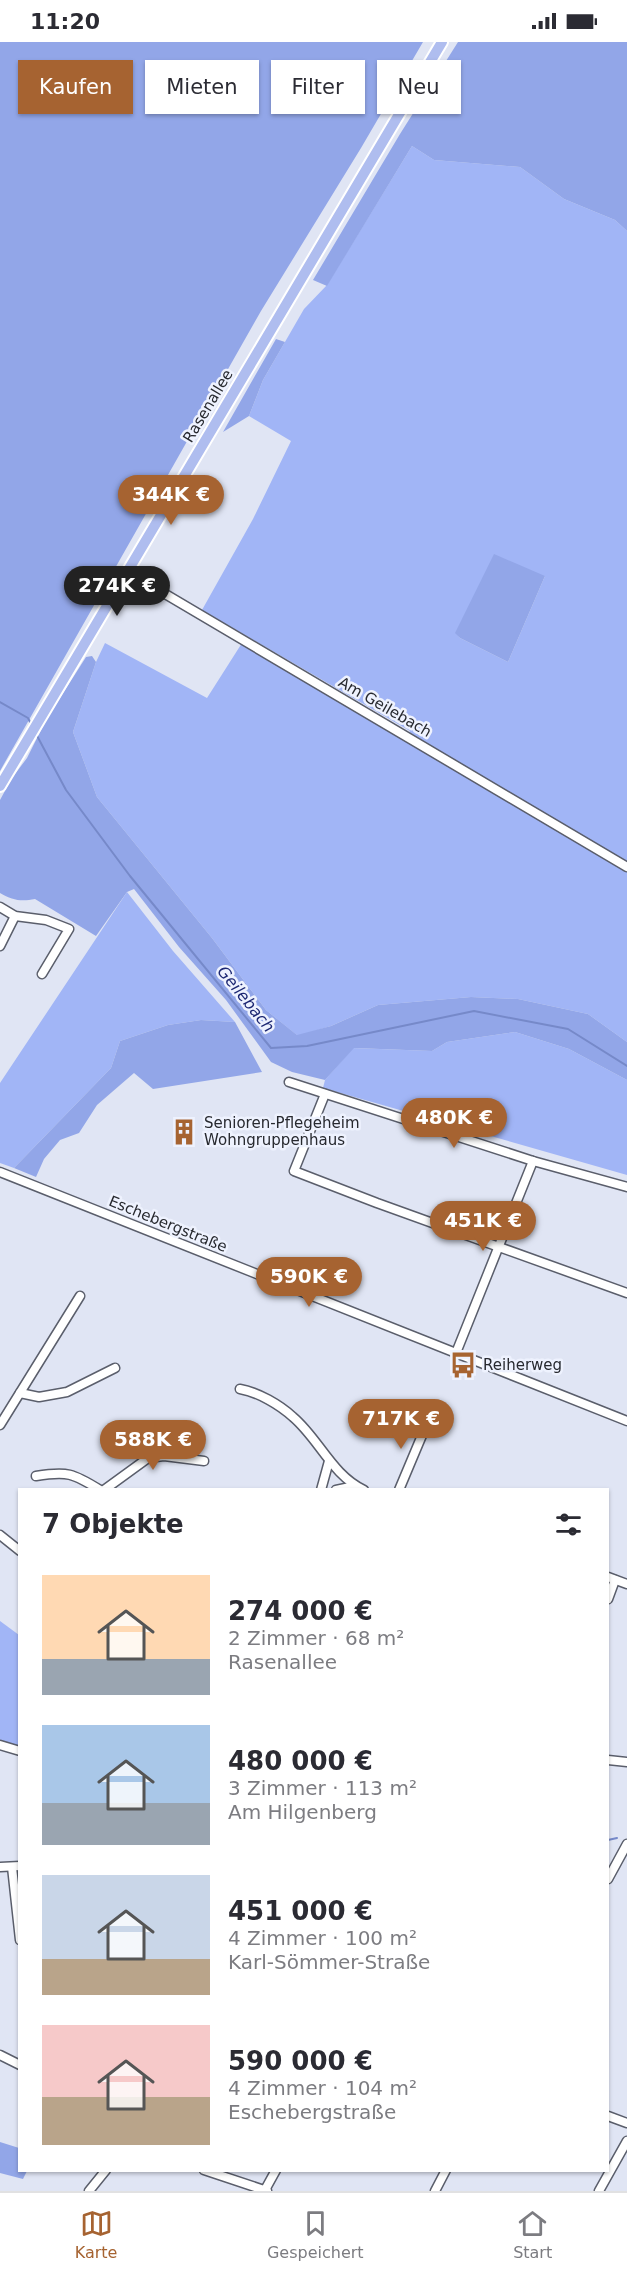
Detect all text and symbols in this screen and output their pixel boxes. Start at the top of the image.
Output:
text: 11:20 [30,9,100,34]
chip: Kaufen [18,60,133,114]
chip: Mieten [145,60,259,114]
chip: Filter [271,60,365,114]
chip: Neu [377,60,461,114]
street label: Rasenallee [179,366,237,446]
pin: 344K € [122,475,220,526]
text: 344K € [132,482,210,506]
pin: 274K € [68,566,166,617]
text: 274K € [78,573,156,597]
street label: Am Geilebach [335,673,435,741]
water label: Geilebach [213,962,279,1036]
pin: 480K € [405,1098,503,1149]
text: 480K € [415,1105,493,1129]
place label: Senioren-Pflegeheim Wohngruppenhaus [204,1114,360,1149]
building icon: Senioren-Pflegeheim Wohngruppenhaus [169,1117,199,1147]
street label: Eschebergstraße [106,1192,230,1256]
pin: 451K € [434,1201,532,1252]
text: 451K € [444,1208,522,1232]
pin: 590K € [260,1257,358,1308]
text: 590K € [270,1264,348,1288]
bus stop icon: Reiherweg [448,1350,478,1380]
place label: Reiherweg [483,1356,562,1374]
pin: 717K € [352,1399,450,1450]
text: 717K € [362,1406,440,1430]
pin: 588K € [104,1420,202,1471]
text: 588K € [114,1427,192,1451]
icon: filters [552,1508,585,1541]
text: 7 Objekte [42,1509,184,1539]
text: 274 000 € [228,1596,373,1626]
icon: home [90,1599,162,1671]
text: 2 Zimmer · 68 m² [228,1626,404,1650]
text: Rasenallee [228,1650,337,1674]
text: 480 000 € [228,1746,373,1776]
icon: home [90,1749,162,1821]
text: 3 Zimmer · 113 m² [228,1776,417,1800]
text: Am Hilgenberg [228,1800,377,1824]
text: 451 000 € [228,1896,373,1926]
icon: home [90,1899,162,1971]
text: 4 Zimmer · 100 m² [228,1926,417,1950]
text: Karl-Sömmer-Straße [228,1950,430,1974]
text: 590 000 € [228,2046,373,2076]
icon: home [90,2049,162,2121]
text: 4 Zimmer · 104 m² [228,2076,417,2100]
text: Eschebergstraße [228,2100,396,2124]
tab: Karte [75,2207,117,2262]
tab: Gespeichert [267,2207,364,2262]
tab: Start [513,2207,552,2262]

